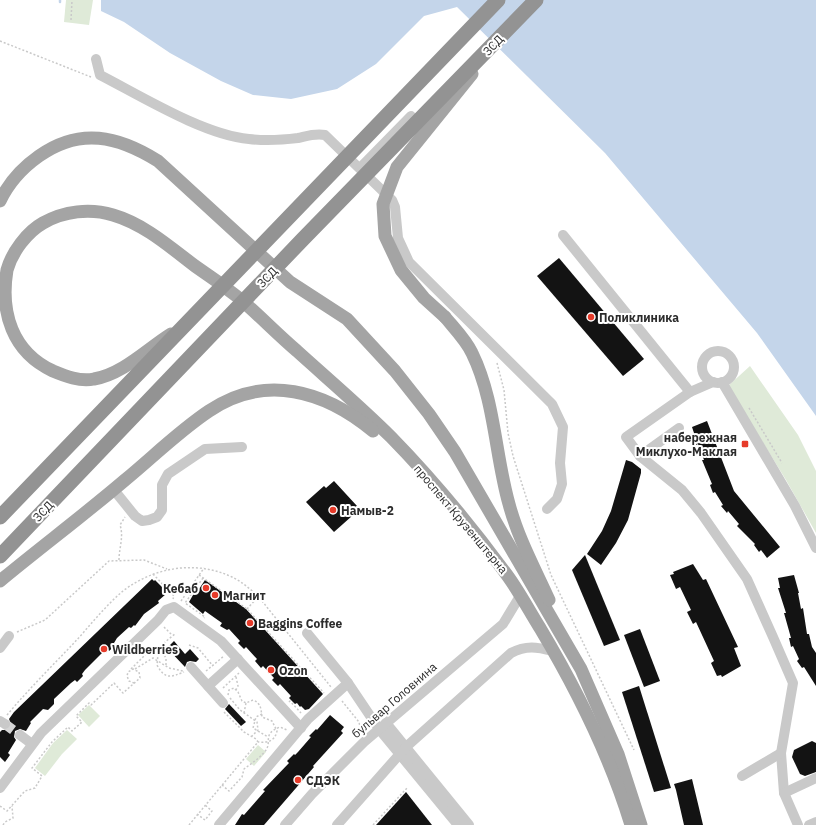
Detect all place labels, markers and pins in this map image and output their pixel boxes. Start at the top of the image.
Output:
place label: Поликлиника [599,310,679,325]
marker: Поликлиника [586,312,596,322]
place label: набережная Миклухо-Маклая [636,430,737,459]
marker: набережная Миклухо-Маклая [740,439,750,449]
place label: Намыв-2 [341,503,394,518]
marker: Намыв-2 [328,505,338,515]
place label: Кебаб [163,581,198,596]
marker: Кебаб [201,583,211,593]
place label: Магнит [223,588,266,603]
marker: Магнит [210,590,220,600]
place label: Baggins Coffee [258,616,343,631]
marker: Baggins Coffee [245,618,255,628]
place label: Wildberries [112,642,178,657]
marker: Wildberries [99,644,109,654]
place label: Ozon [279,663,308,678]
marker: Ozon [266,665,276,675]
place label: СДЭК [306,773,340,788]
marker: СДЭК [293,775,303,785]

